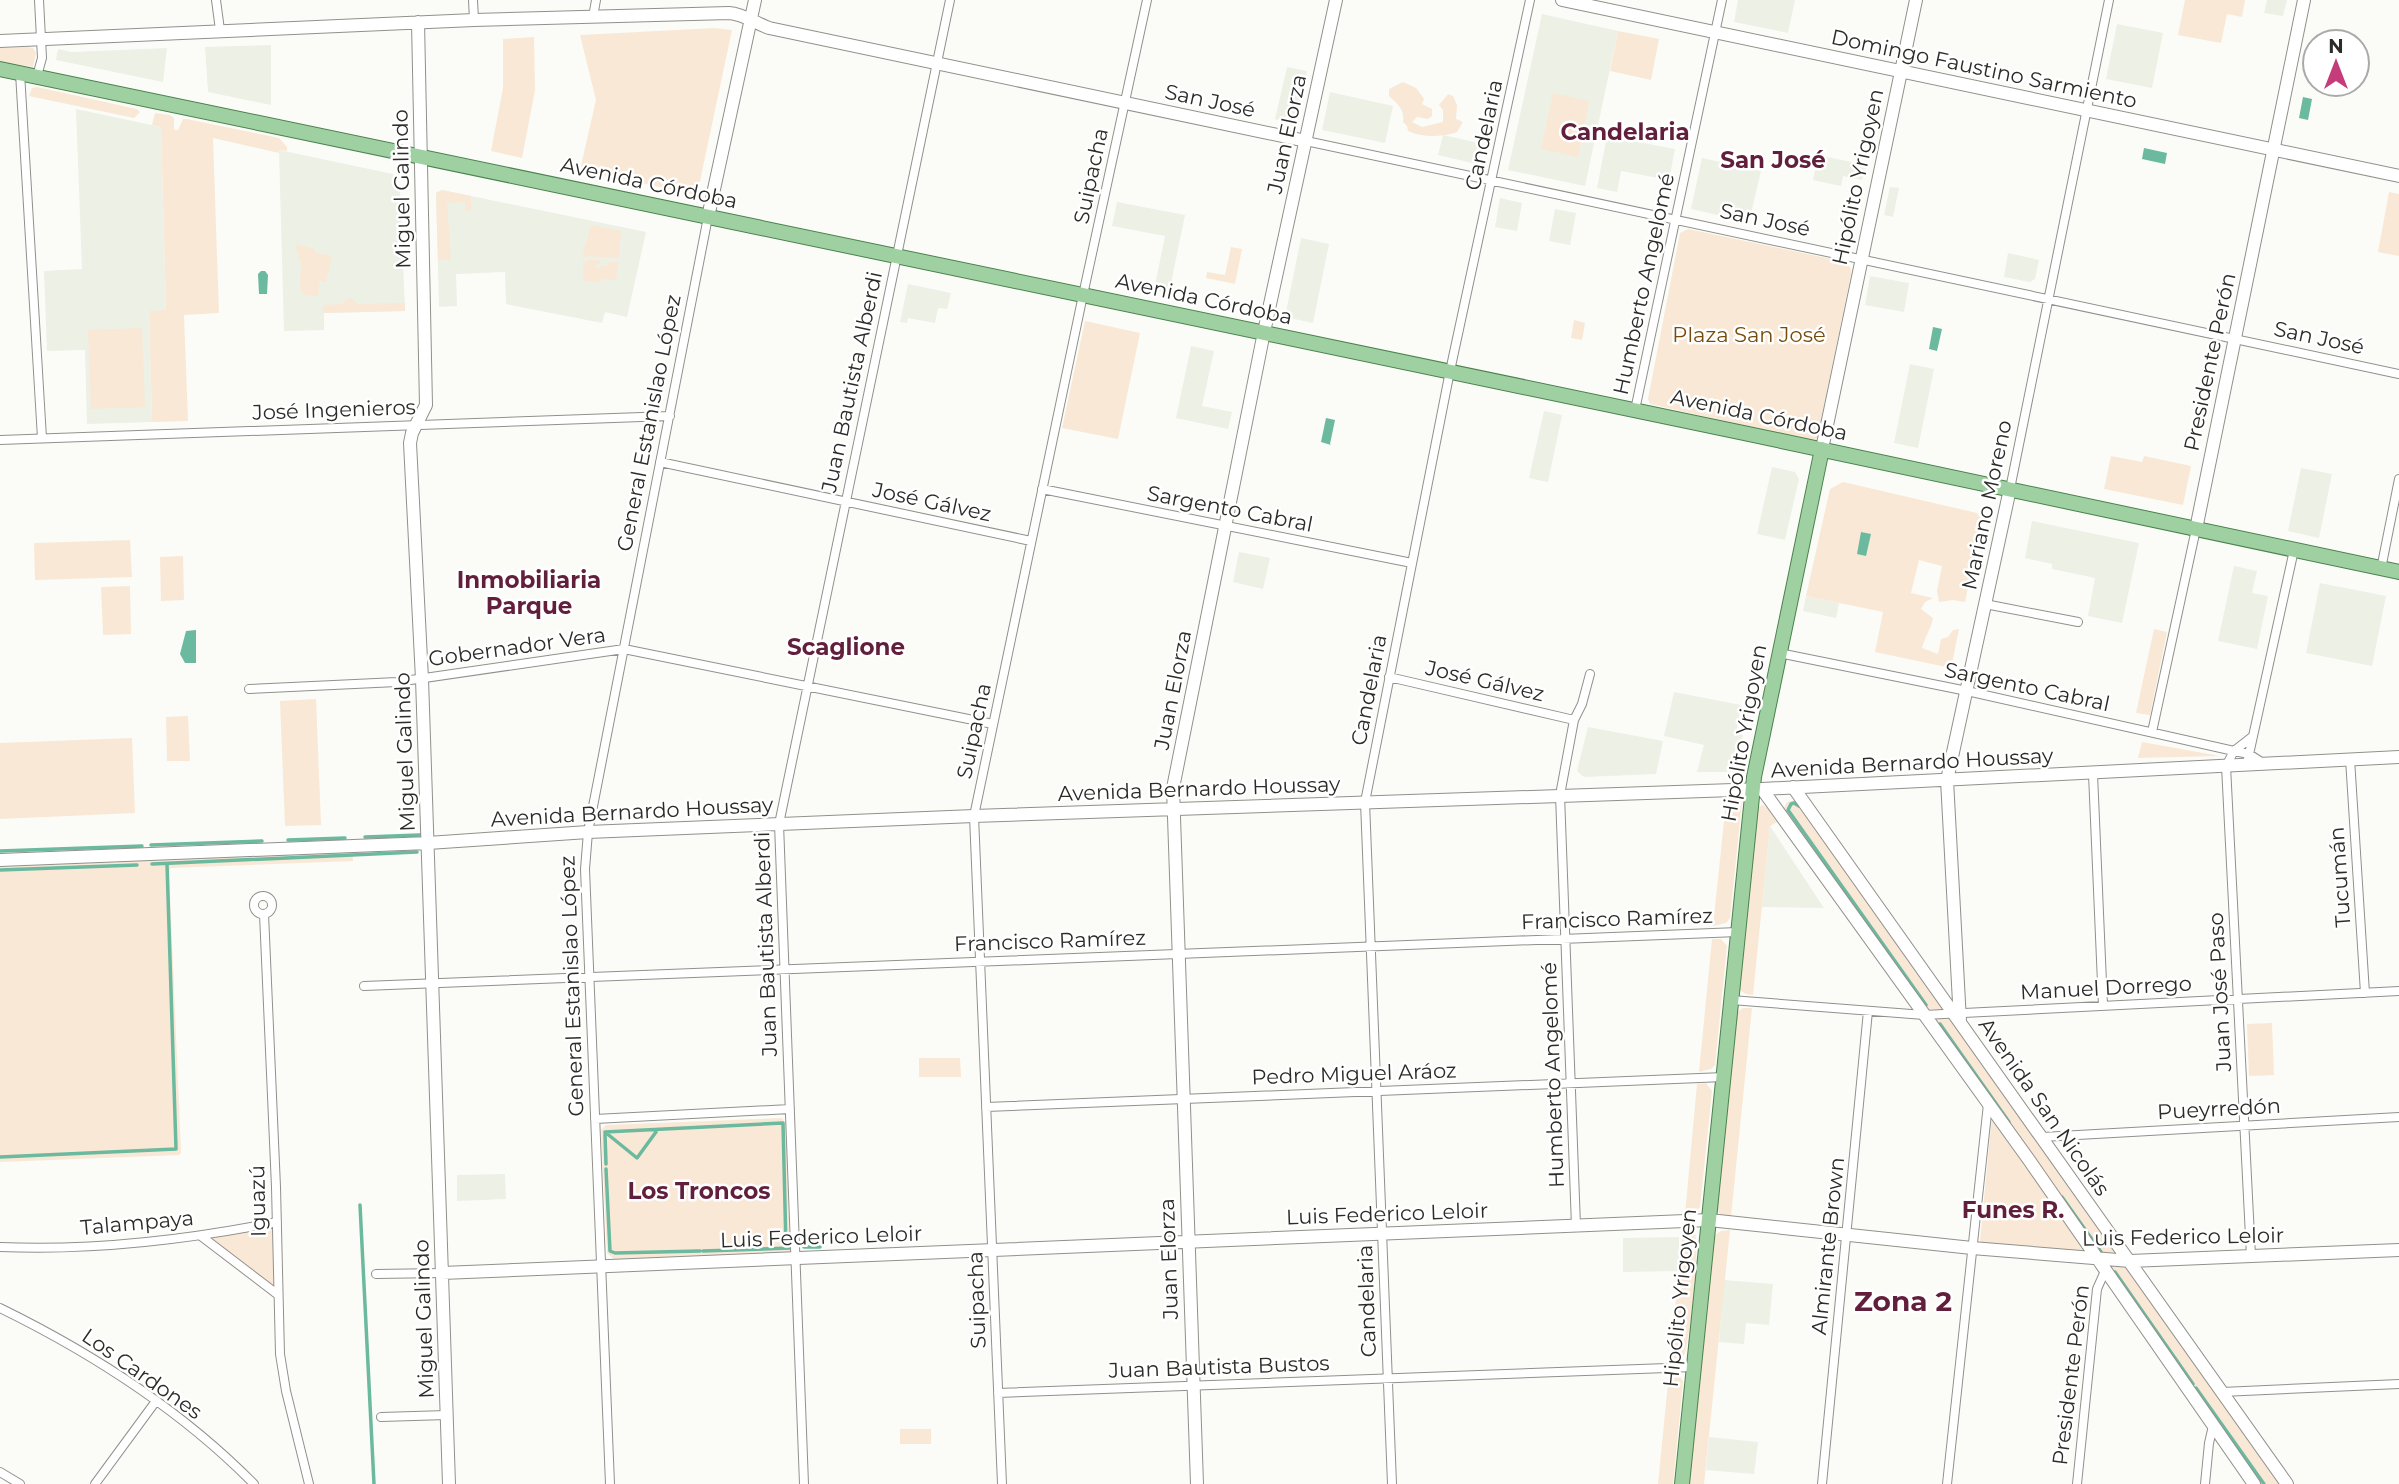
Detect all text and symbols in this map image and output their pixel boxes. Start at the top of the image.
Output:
street label: Domingo Faustino Sarmiento [1829,24,2139,113]
north arrow [2301,28,2371,98]
text: N [2328,35,2344,58]
street label: Juan Elorza [1261,72,1311,197]
street label: Candelaria [1460,77,1507,193]
street label: San José [1163,79,1258,122]
street label: Hipólito Yrigoyen [1827,86,1888,267]
street label: Miguel Galindo [388,109,415,269]
district label: Candelaria [1560,118,1690,146]
street label: Suipacha [1068,126,1113,226]
district label: San José [1720,146,1826,174]
street label: Avenida Córdoba [559,152,740,213]
street label: Humberto Angelomé [1608,171,1679,397]
street label: San José [1718,198,1813,241]
street label: Avenida Córdoba [1114,268,1295,329]
street label: Juan Bautista Alberdi [816,269,887,496]
street label: Presidente Perón [2178,270,2241,453]
street label: General Estanislao López [611,292,686,554]
street label: San José [2272,316,2367,359]
park label: Plaza San José [1672,322,1826,347]
street label: Avenida Córdoba [1669,384,1850,445]
street label: José Ingenieros [251,394,416,425]
street label: Mariano Moreno [1956,418,2017,592]
street label: José Gálvez [869,477,994,526]
street label: Sargento Cabral [1145,480,1315,537]
district label: Inmobiliaria Parque [457,566,601,620]
street label: Gobernador Vera [427,622,607,671]
street label: Juan Elorza [1148,628,1196,753]
street label: Candelaria [1345,632,1392,748]
district label: Scaglione [787,633,905,661]
street label: Hipólito Yrigoyen [1716,642,1771,824]
street label: José Gálvez [1422,655,1547,706]
street label: Sargento Cabral [1942,657,2112,716]
street label: Miguel Galindo [389,672,420,832]
street label: Suipacha [951,681,996,781]
street label: Avenida Bernardo Houssay [1770,743,2054,782]
street label: Avenida Bernardo Houssay [1057,771,1341,806]
street label: Avenida Bernardo Houssay [490,792,774,831]
street label: Tucumán [2324,826,2355,928]
street label: Juan Bautista Alberdi [749,831,782,1058]
street label: General Estanislao López [554,855,589,1117]
street label: Francisco Ramírez [1521,903,1713,934]
street label: Juan José Paso [2203,912,2236,1073]
street label: Francisco Ramírez [954,925,1146,956]
street label: Humberto Angelomé [1536,962,1569,1188]
street label: Manuel Dorrego [2020,971,2192,1004]
street label: Avenida San Nicolás [1974,1013,2115,1200]
street label: Pedro Miguel Aráoz [1251,1057,1457,1090]
street label: Pueyrredón [2156,1093,2281,1124]
street label: Almirante Brown [1806,1156,1849,1336]
street label: Iguazú [244,1165,271,1237]
district label: Los Troncos [627,1177,771,1205]
district label: Funes R. [1962,1196,2064,1224]
street label: Luis Federico Leloir [1285,1197,1488,1230]
street label: Juan Elorza [1154,1198,1183,1321]
street label: Talampaya [79,1205,195,1240]
street label: Hipólito Yrigoyen [1658,1207,1701,1389]
street label: Luis Federico Leloir [719,1220,922,1253]
street label: Luis Federico Leloir [2082,1222,2284,1251]
street label: Miguel Galindo [408,1239,439,1399]
street label: Candelaria [1352,1244,1381,1358]
street label: Suipacha [962,1251,991,1349]
street label: Presidente Perón [2047,1283,2094,1467]
district label: Zona 2 [1854,1284,1952,1318]
street label: Los Cardones [77,1323,207,1424]
street label: Juan Bautista Bustos [1107,1350,1330,1383]

